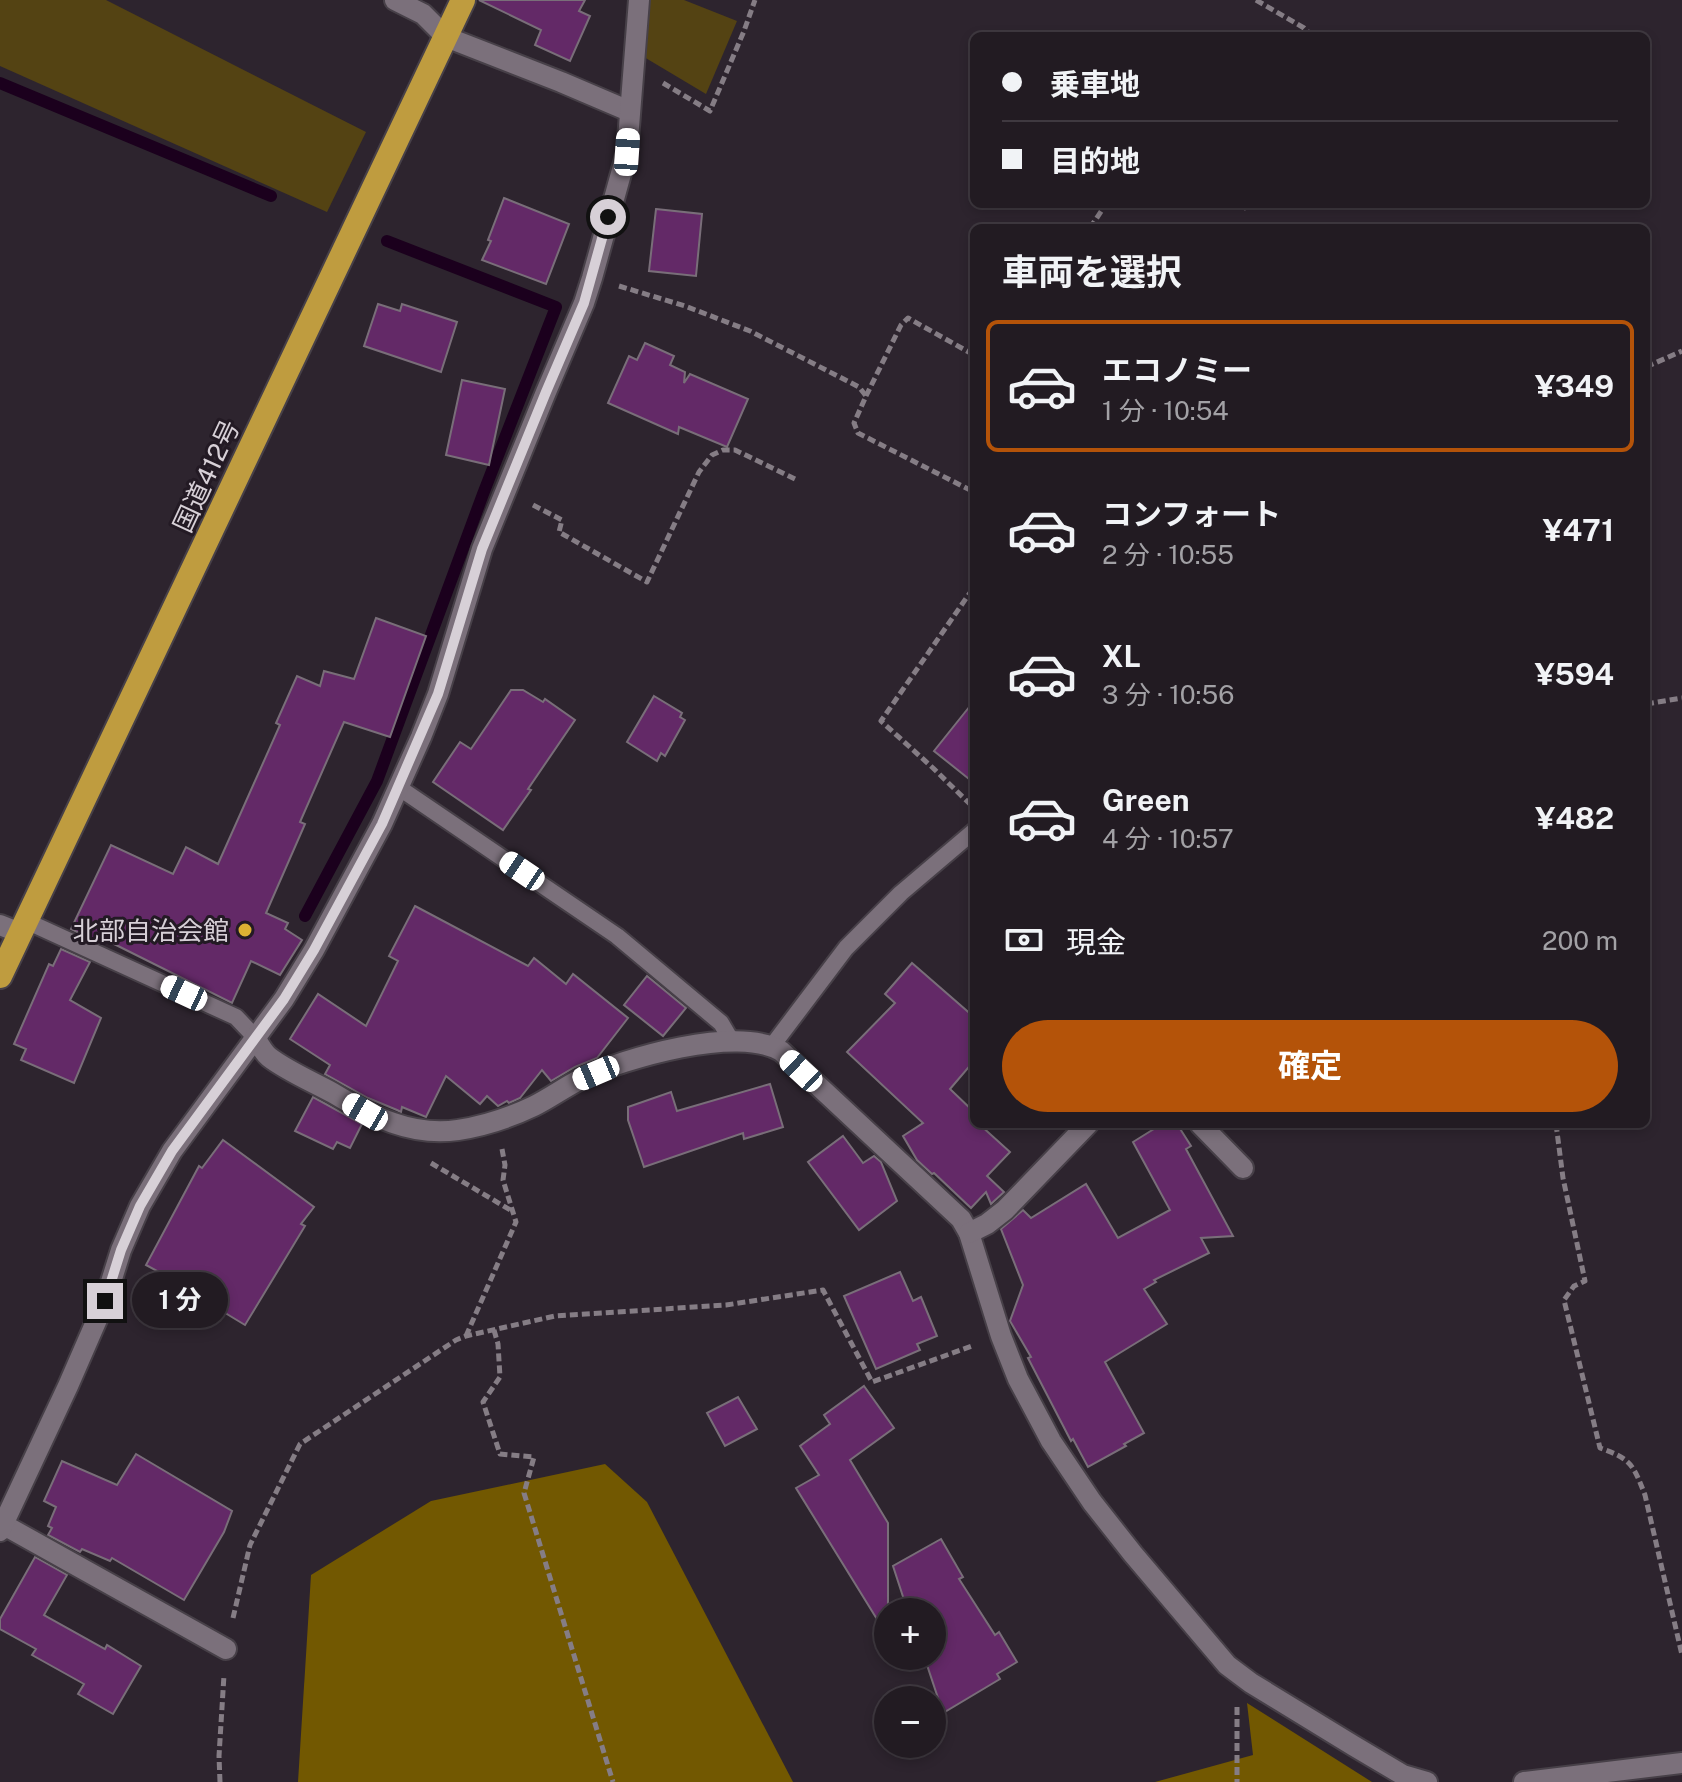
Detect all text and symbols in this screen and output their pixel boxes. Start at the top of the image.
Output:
text: 乗車地 [1050,66,1140,102]
car [613,127,641,177]
text: 目的地 [1050,143,1140,179]
route start [590,199,626,235]
text: 車両を選択 [1002,251,1182,293]
icon: car [1006,350,1078,422]
text: エコノミー [1102,352,1252,388]
text: ¥349 [1535,368,1614,404]
text: 1 分 · 10:54 [1102,395,1229,426]
street label: 国道412号 [167,415,245,537]
icon: car [1006,494,1078,566]
text: コンフォート [1102,496,1281,532]
text: ¥471 [1543,512,1614,548]
text: 2 分 · 10:55 [1102,539,1234,570]
icon: car [1006,638,1078,710]
text: XL [1102,638,1141,674]
text: ¥594 [1535,656,1614,692]
text: 3 分 · 10:56 [1102,679,1234,710]
icon: car [1006,782,1078,854]
text: Green [1102,782,1189,818]
text: ¥482 [1535,800,1614,836]
text: 4 分 · 10:57 [1102,823,1234,854]
car [495,848,549,894]
place label: 北部自治会館 [73,915,229,946]
icon: cash [1002,918,1046,962]
marker: 北部自治会館 [236,921,254,939]
text: 現金 [1066,924,1126,960]
text: 200 m [1542,925,1618,956]
car [157,972,211,1014]
button: 確定 [1002,1020,1618,1112]
car [775,1046,827,1096]
car [569,1053,623,1093]
car [338,1090,392,1134]
callout: 1 分 [133,1273,229,1329]
route end [87,1283,123,1319]
text: 1 分 [159,1284,202,1315]
map controls [874,1598,946,1758]
button: + [874,1598,946,1670]
button: − [874,1686,946,1758]

